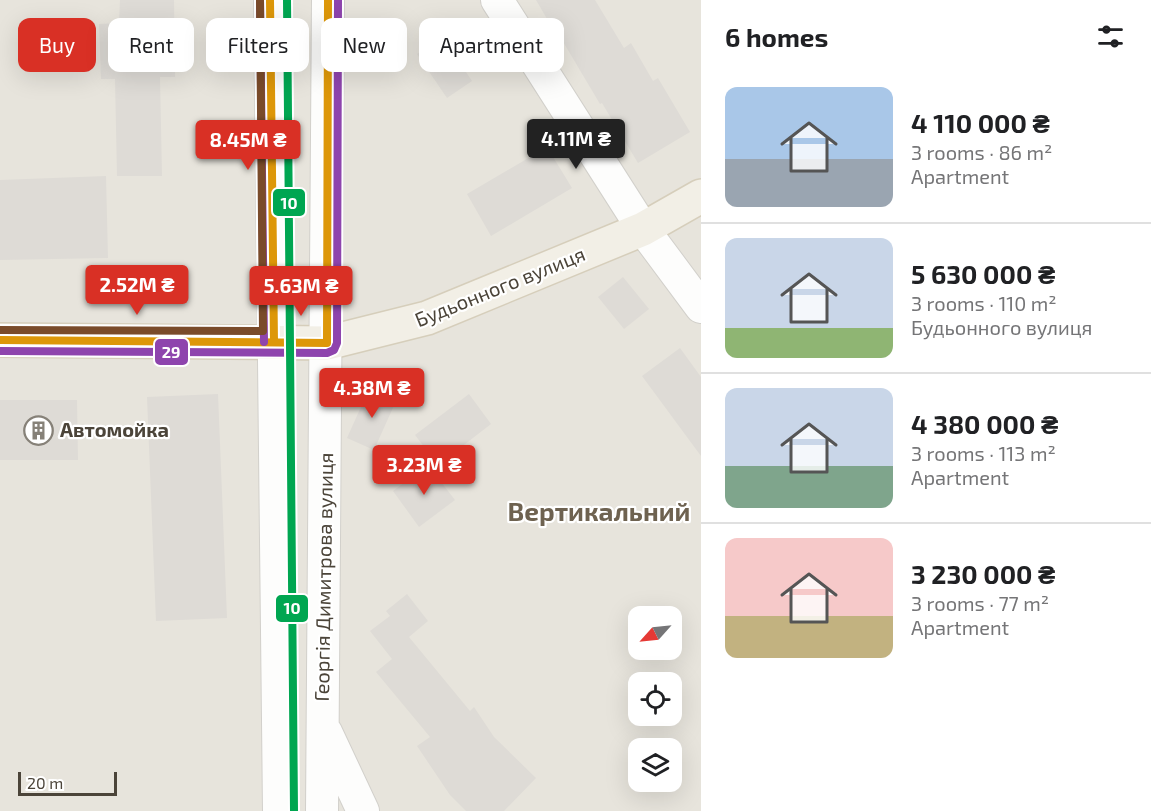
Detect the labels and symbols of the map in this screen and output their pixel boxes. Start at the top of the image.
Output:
pin: 4.11M ₴ [521,119,631,170]
pin: 8.45M ₴ [193,120,303,171]
line badge: 10 [272,188,306,217]
text: 10 [280,193,298,212]
street label: Будьонного вулиця [411,241,589,332]
pin: 2.52M ₴ [82,265,192,316]
pin: 5.63M ₴ [246,266,356,317]
line badge: 29 [154,338,189,366]
text: 29 [162,342,180,361]
pin: 4.38M ₴ [317,368,427,419]
building icon: Автомойка [23,414,55,446]
place label: Автомойка [60,417,169,441]
pin: 3.23M ₴ [369,445,479,496]
street label: Георгія Димитрова вулиця [309,452,338,702]
district label: Вертикальний [508,495,690,526]
line badge: 10 [275,594,309,623]
text: 10 [283,598,301,617]
north arrow [628,606,682,660]
scale bar [18,769,117,796]

